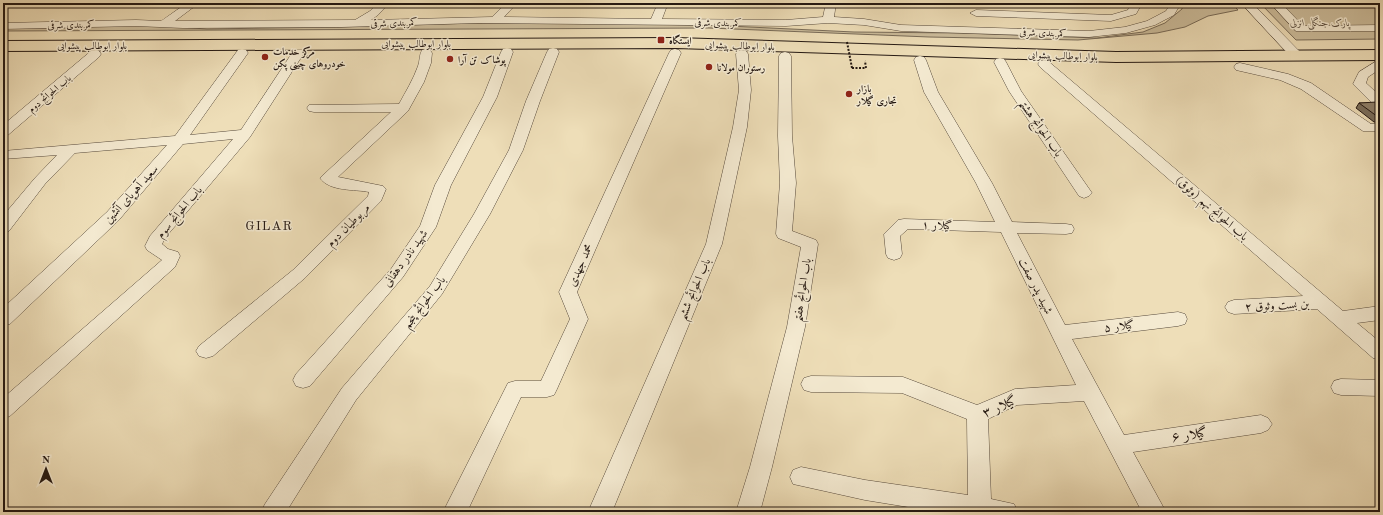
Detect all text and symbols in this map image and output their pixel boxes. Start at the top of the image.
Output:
street label: کمربندی شرقی [370,16,418,30]
park label: پارک جنگلی انزلی [1290,16,1351,30]
street label: کمربندی شرقی [694,17,742,29]
street label: کمربندی شرقی [47,19,95,31]
street label: کمربندی شرقی [1019,26,1067,40]
place label: ایستگاه [669,34,692,47]
marker: ایستگاه [656,35,666,45]
street label: بلوار ابوطالب پیشوایی [381,39,451,51]
street label: بلوار ابوطالب پیشوایی [705,40,775,54]
street label: بلوار ابوطالب پیشوایی [57,41,127,53]
place label: مرکز خدمات خودروهای چینی پکن [273,46,346,71]
street label: بلوار ابوطالب پیشوایی [1028,50,1098,64]
marker: مرکز خدمات خودروهای چینی پکن [260,52,270,62]
place label: پوشاک تن آرا [458,53,507,67]
marker: پوشاک تن آرا [445,54,455,64]
marker: رستوران مولانا [704,62,714,72]
place label: رستوران مولانا [717,63,765,74]
street label: باب الحوائج دوم [25,71,76,118]
place label: بازار تجاری گیلار [856,84,897,107]
marker: بازار تجاری گیلار [844,89,854,99]
street label: باب الحوائج هشتم [1012,96,1067,162]
street label: سعید آهوپای آتشین [100,161,163,228]
street label: باب الحوائج نهم (وثوق) [1170,172,1252,246]
street label: باب الحوائج سوم [152,182,208,244]
street label: مربوطیان دوم [325,202,375,252]
street label: گیلار ۱ [922,217,952,233]
district label: GILAR [245,220,293,233]
street label: شهید نادر دهقانی [381,228,431,290]
street label: محمد جهدی [566,242,596,288]
street label: باب الحوائج ششم [674,256,718,324]
street label: باب الحوائج هفتم [789,257,819,324]
street label: شهید پدر صفت [1014,257,1054,317]
street label: باب الحوائج پنجم [399,272,451,333]
street label: بن بست وثوق ۲ [1244,298,1310,315]
street label: گیلار ۵ [1103,317,1135,335]
street label: گیلار ۳ [980,393,1019,421]
street label: گیلار ۶ [1171,425,1208,445]
north arrow [26,449,66,489]
text: N [42,455,51,466]

